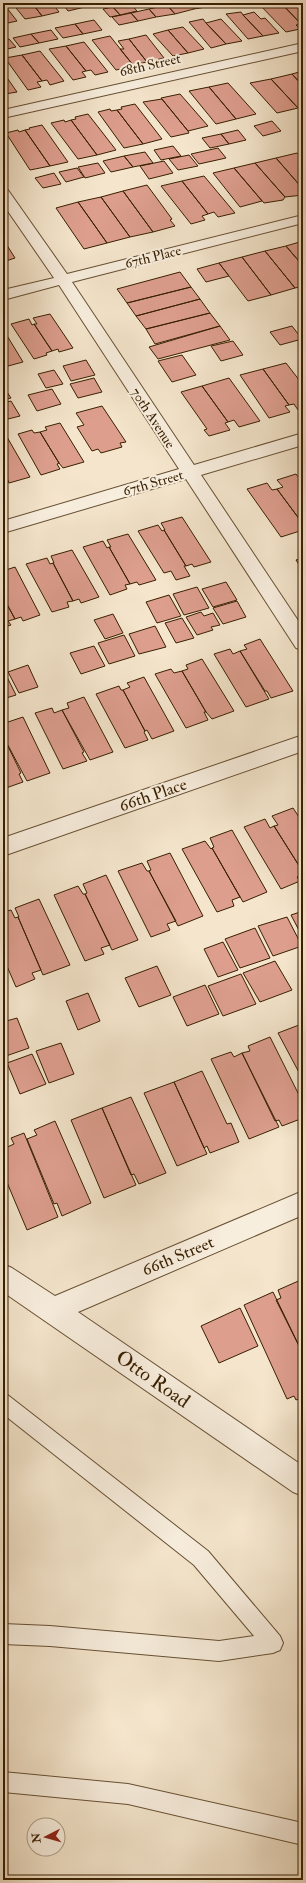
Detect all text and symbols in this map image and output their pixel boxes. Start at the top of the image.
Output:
street label: 68th Street [118,50,183,80]
street label: 67th Place [123,242,183,272]
street label: 70th Avenue [127,384,179,452]
street label: 67th Street [121,466,186,500]
street label: 66th Place [116,774,190,816]
street label: 66th Street [139,1231,218,1281]
street label: Otto Road [111,1344,195,1414]
north arrow [26,1817,66,1857]
text: N [29,1831,44,1845]

